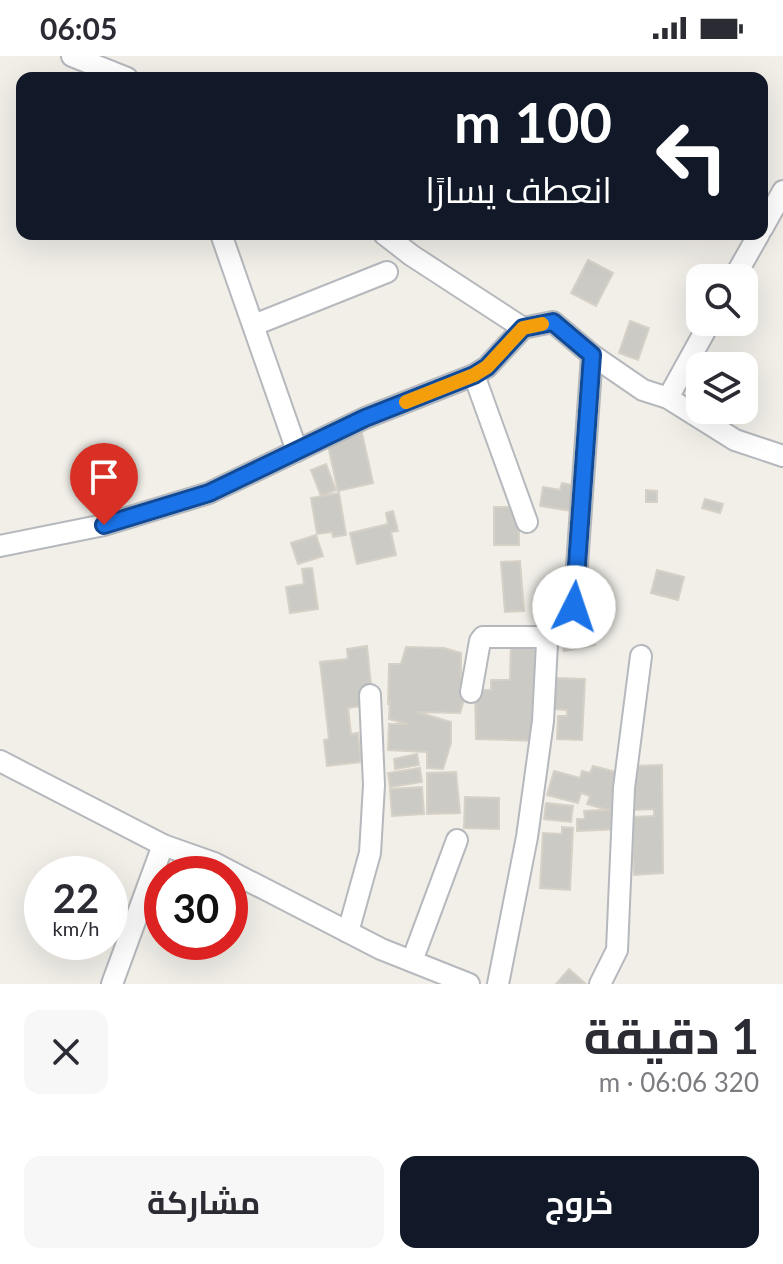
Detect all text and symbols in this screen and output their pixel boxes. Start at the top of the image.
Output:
text: 06:05 [40,10,117,46]
text: 100 m [454,88,612,155]
icon: left [640,104,744,208]
text: انعطف يسارًا [425,167,612,211]
map controls [686,264,758,424]
button: search [686,264,758,336]
button: layers [686,352,758,424]
pin [70,443,138,525]
icon: arrive [82,455,126,499]
position arrow [532,565,616,649]
speed limit sign: 30 [144,856,248,960]
text: 22 [53,874,99,922]
text: km/h [53,916,99,940]
text: 1 دقيقة [584,1007,759,1064]
button: close [24,1010,108,1094]
text: 320 m · 06:06 [599,1066,759,1098]
button: مشاركة [24,1156,384,1248]
button: خروج [400,1156,759,1248]

